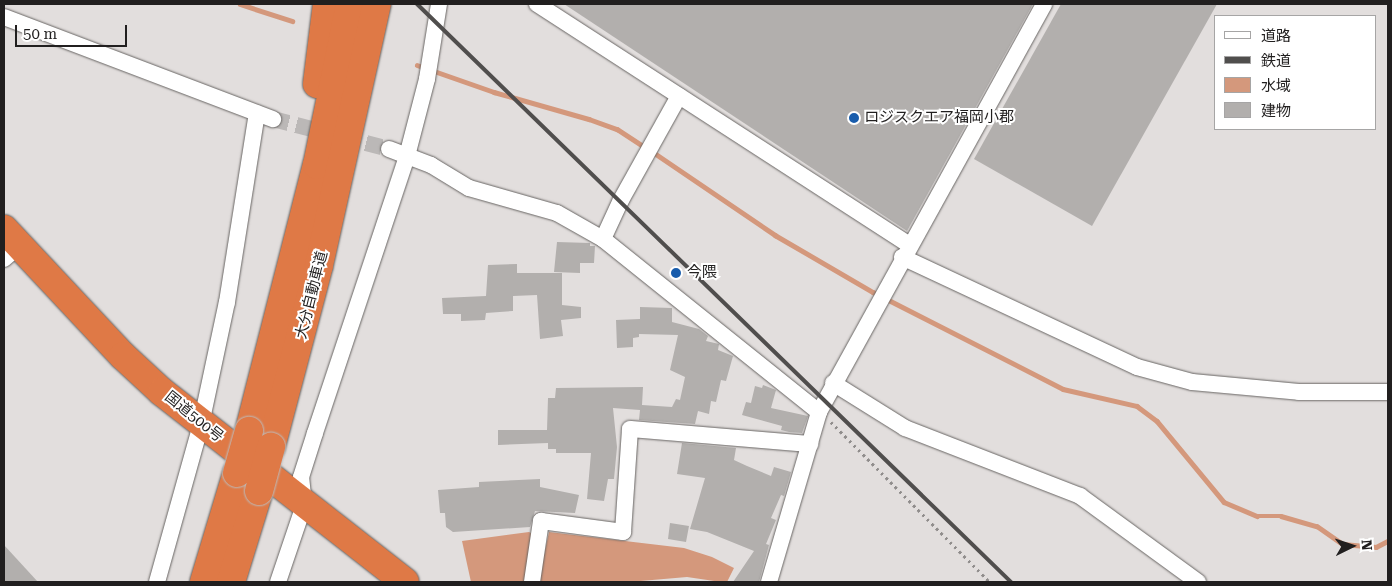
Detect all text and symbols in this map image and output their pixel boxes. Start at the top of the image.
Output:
scale bar [18,15,130,47]
legend [1214,15,1377,130]
text: 50 m [23,25,57,43]
text: 道路 [1261,27,1291,45]
text: 鉄道 [1261,52,1291,70]
text: 水域 [1261,77,1291,95]
text: 建物 [1261,102,1291,120]
place label: ロジスクエア福岡小郡 [864,109,1014,127]
marker: ロジスクエア福岡小郡 [848,112,860,124]
street label: 大分自動車道 [292,249,332,341]
place label: 今隈 [687,264,717,282]
marker: 今隈 [669,266,683,280]
street label: 国道500号 [161,388,227,446]
north arrow [1327,521,1377,571]
text: N [1359,539,1375,551]

